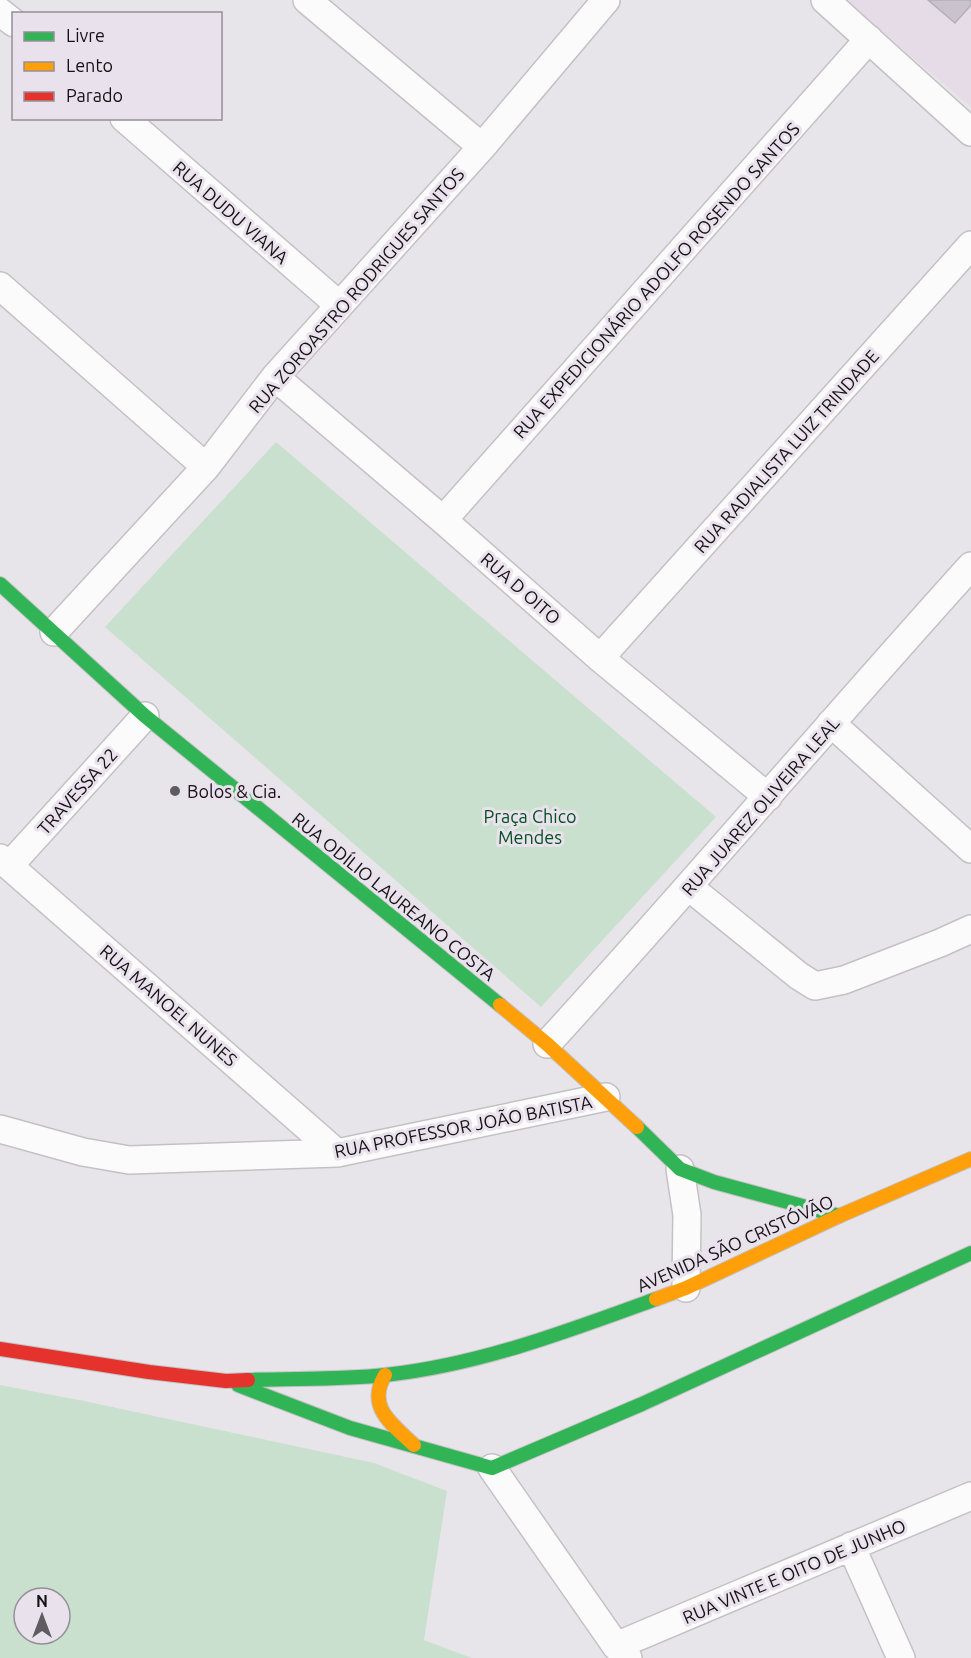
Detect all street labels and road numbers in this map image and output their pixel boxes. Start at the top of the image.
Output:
street label: RUA EXPEDICIONÁRIO ADOLFO ROSENDO SANTOS [508,118,803,442]
street label: RUA DUDU VIANA [169,157,293,268]
street label: RUA ZOROASTRO RODRIGUES SANTOS [244,164,468,416]
street label: RUA RADIALISTA LUIZ TRINDADE [690,346,882,556]
street label: RUA D OITO [477,548,565,628]
street label: RUA JUAREZ OLIVEIRA LEAL [677,713,843,899]
street label: TRAVESSA 22 [33,744,121,838]
street label: RUA ODÍLIO LAUREANO COSTA [289,807,500,984]
street label: RUA MANOEL NUNES [97,940,241,1070]
street label: RUA PROFESSOR JOÃO BATISTA [332,1090,594,1161]
street label: AVENIDA SÃO CRISTÓVÃO [633,1190,836,1295]
street label: RUA VINTE E OITO DE JUNHO [679,1515,909,1627]

